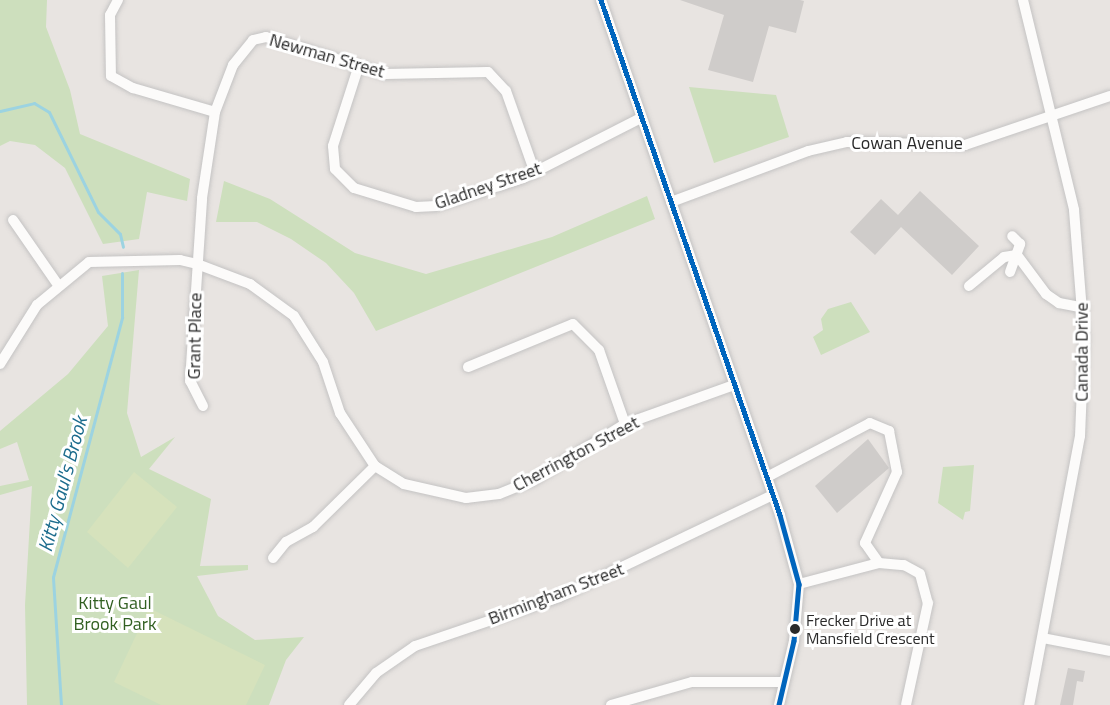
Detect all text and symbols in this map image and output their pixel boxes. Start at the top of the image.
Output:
street label: Newman Street [267,29,387,83]
street label: Cowan Avenue [851,132,963,154]
street label: Gladney Street [432,158,544,214]
street label: Grant Place [183,292,207,380]
street label: Canada Drive [1071,302,1093,402]
street label: Cherrington Street [509,412,643,496]
water label: Kitty Gaul's Brook [32,414,92,554]
street label: Birmingham Street [485,558,627,630]
park label: Kitty Gaul Brook Park [73,593,157,636]
place label: Frecker Drive at Mansfield Crescent [806,610,935,648]
marker: Frecker Drive at Mansfield Crescent [789,623,801,635]

